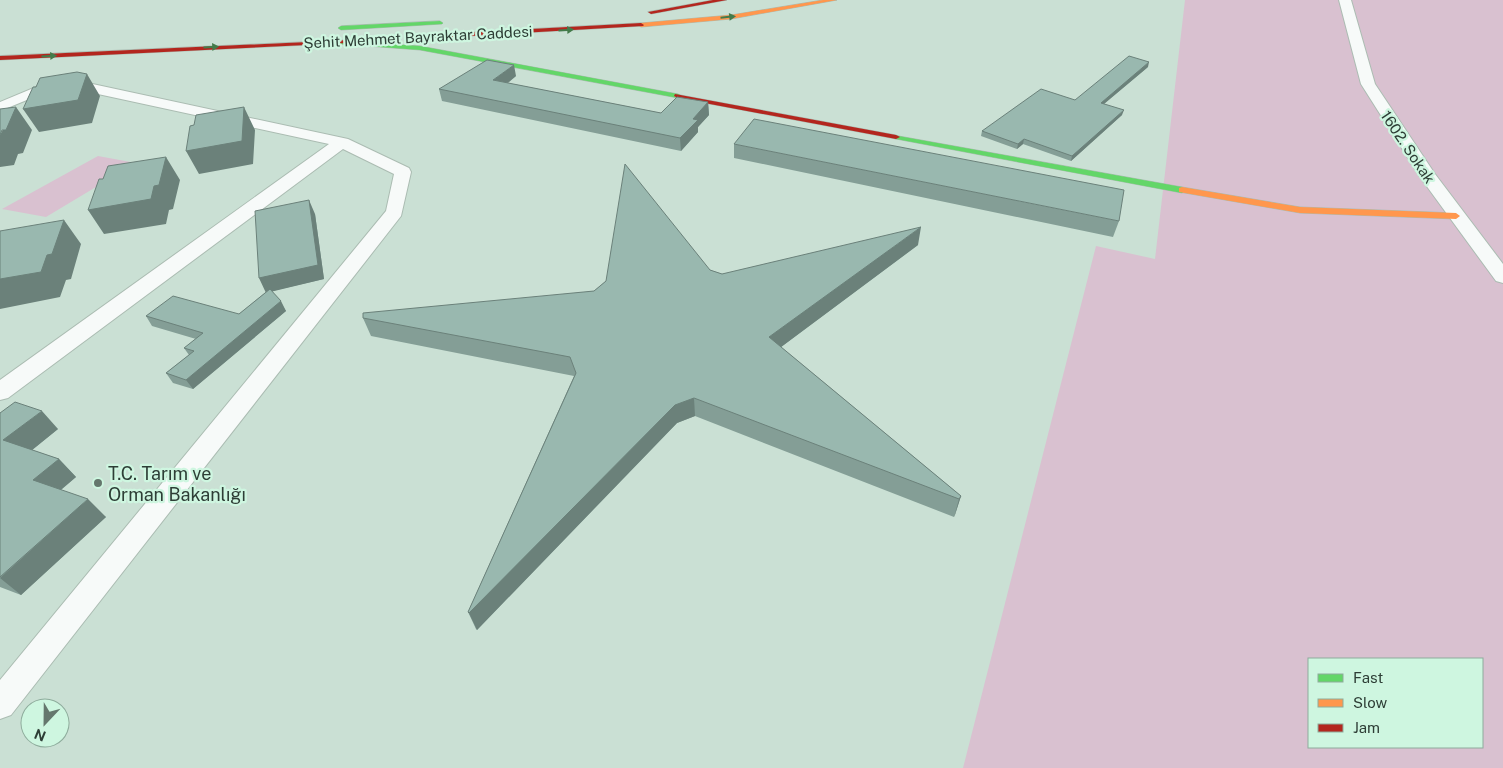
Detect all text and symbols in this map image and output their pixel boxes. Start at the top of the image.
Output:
one-way arrow [720,13,736,21]
street label: Şehit Mehmet Bayraktar Caddesi [303,23,533,51]
one-way arrow [558,25,574,33]
one-way arrow [203,43,219,51]
one-way arrow [41,51,57,59]
street label: 1602. Sokak [1378,107,1438,187]
place label: T.C. Tarım ve Orman Bakanlığı [108,463,246,505]
marker: T.C. Tarım ve Orman Bakanlığı [92,477,104,489]
legend [1308,658,1483,748]
text: Fast [1353,669,1383,686]
text: Slow [1353,694,1388,711]
north arrow [20,698,70,748]
text: Jam [1353,719,1380,736]
text: N [32,726,48,745]

